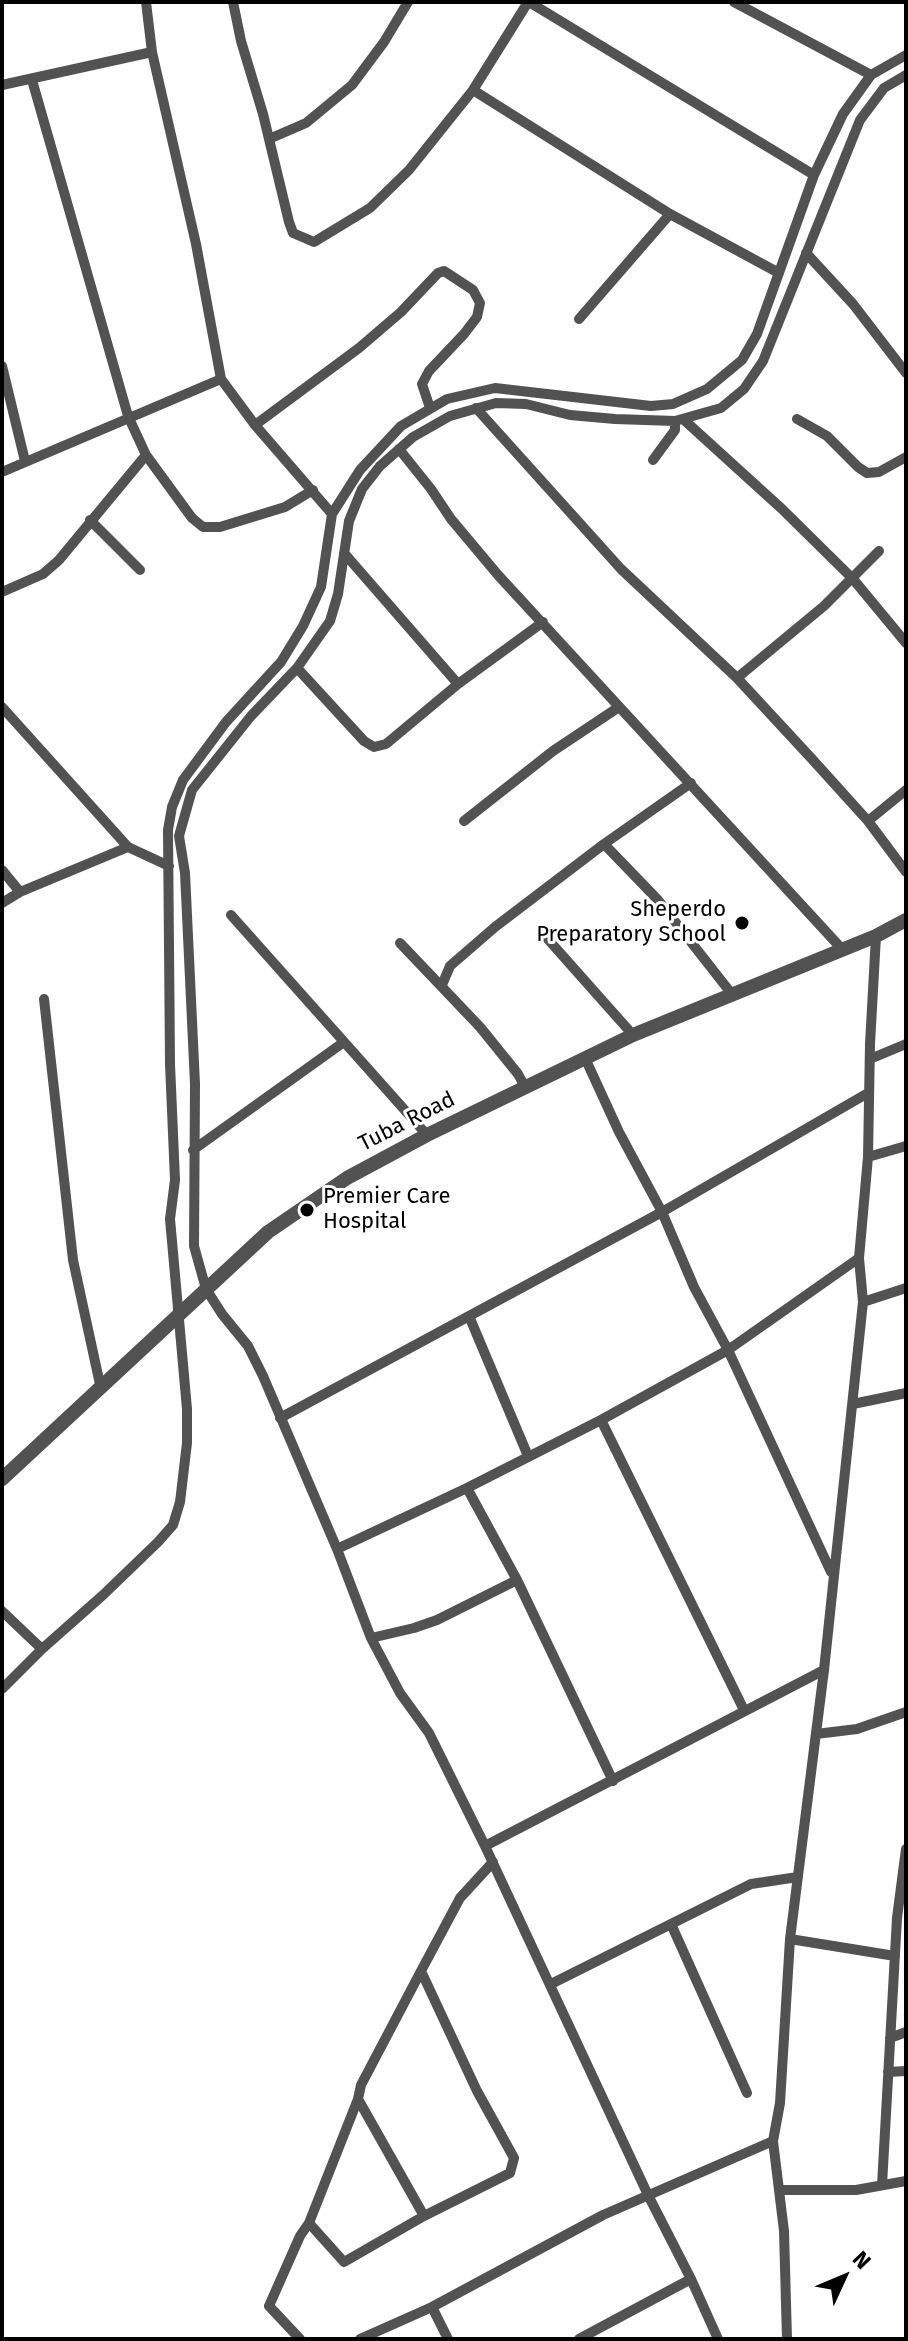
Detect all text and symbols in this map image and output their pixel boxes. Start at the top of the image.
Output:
place label: Sheperdo Preparatory School [536,897,726,948]
marker: Sheperdo Preparatory School [733,914,751,932]
street label: Tuba Road [354,1086,460,1158]
place label: Premier Care Hospital [323,1184,450,1236]
marker: Premier Care Hospital [298,1201,316,1219]
north arrow [804,2237,884,2317]
text: N [847,2245,876,2275]

